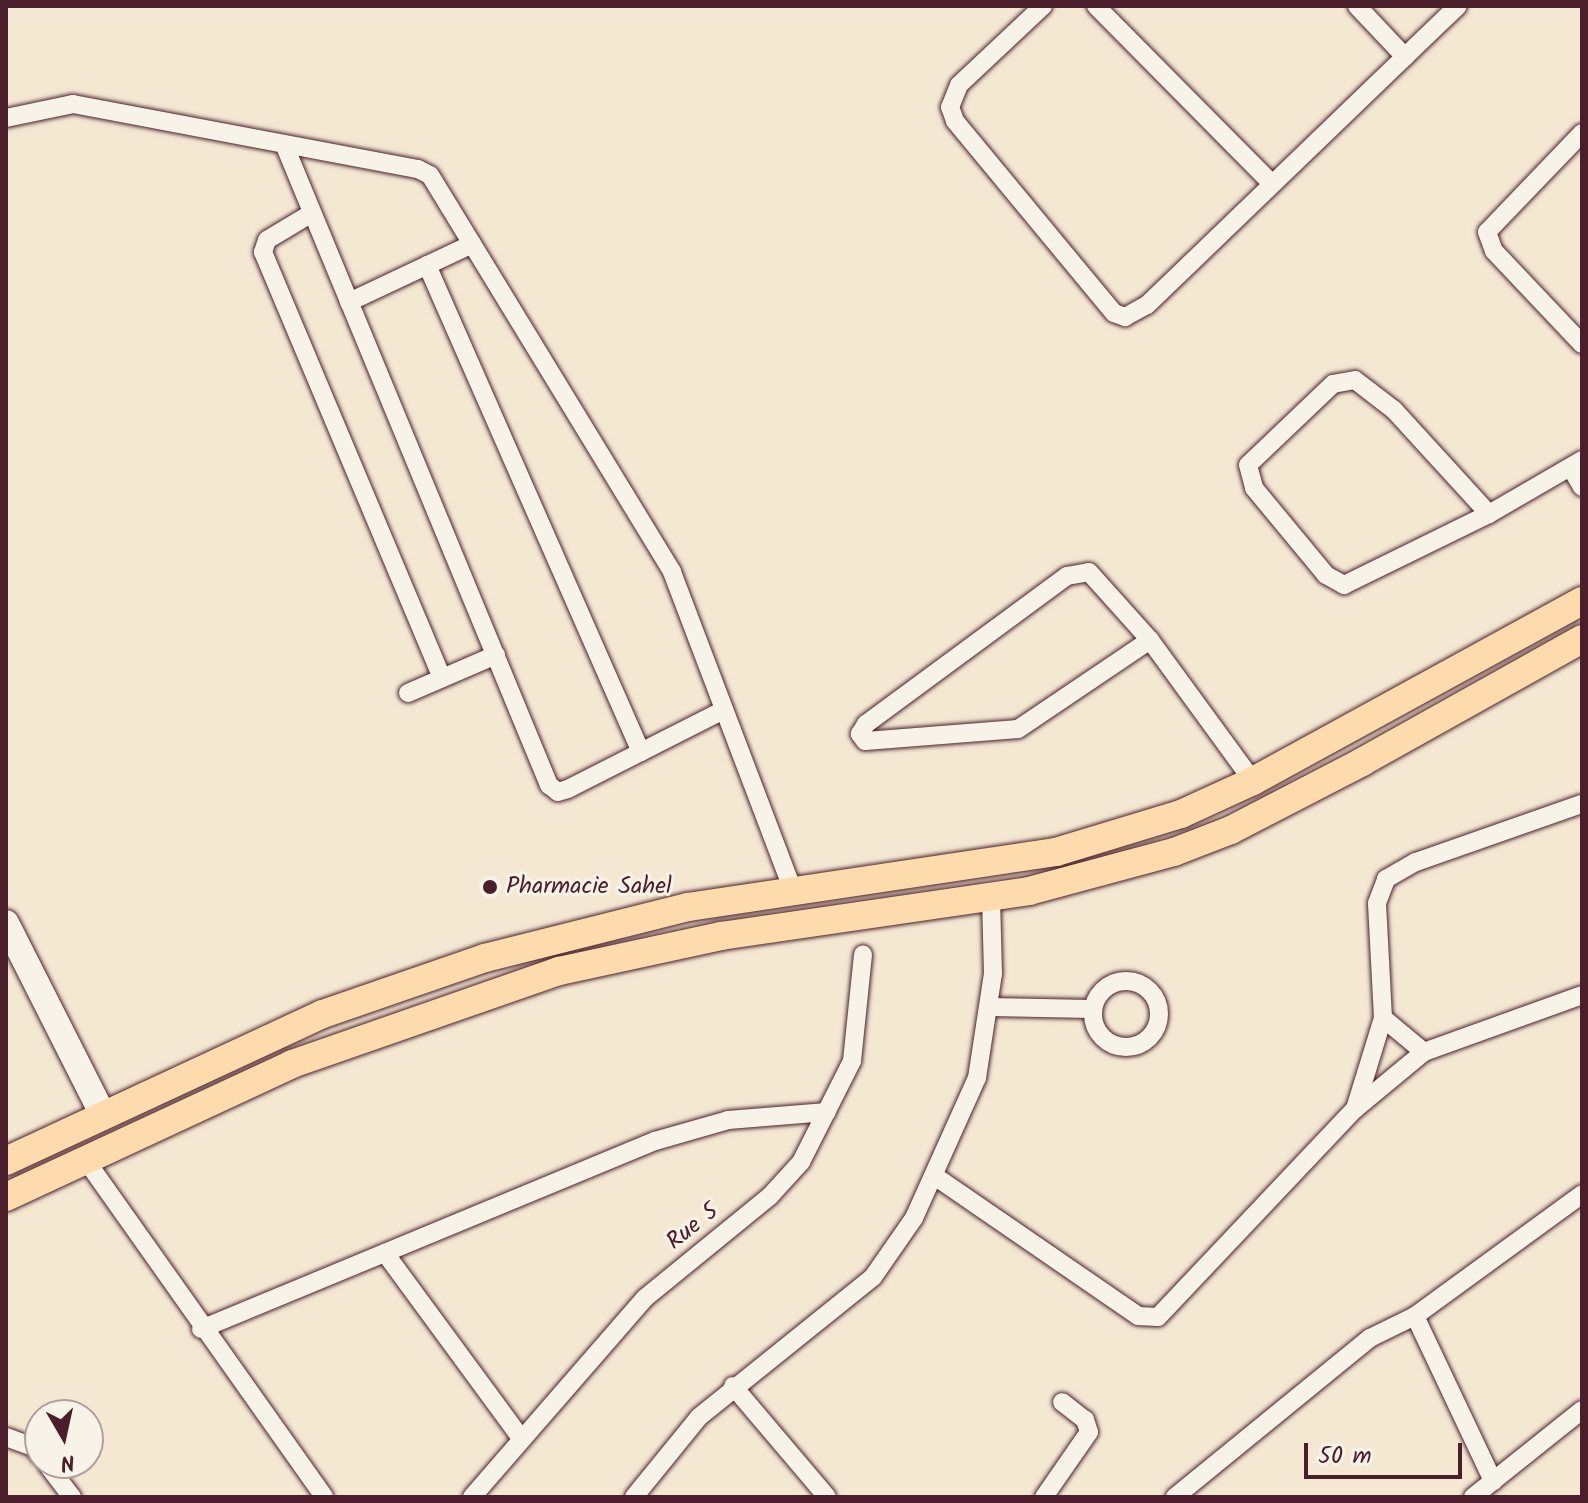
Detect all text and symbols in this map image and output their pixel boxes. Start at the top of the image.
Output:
place label: Pharmacie Sahel [506,873,672,901]
marker: Pharmacie Sahel [481,878,499,896]
street label: Rue 5 [661,1197,725,1257]
north arrow [24,1399,104,1479]
scale bar [1308,1427,1466,1477]
text: 50 m [1318,1437,1372,1476]
text: N [58,1443,77,1480]

